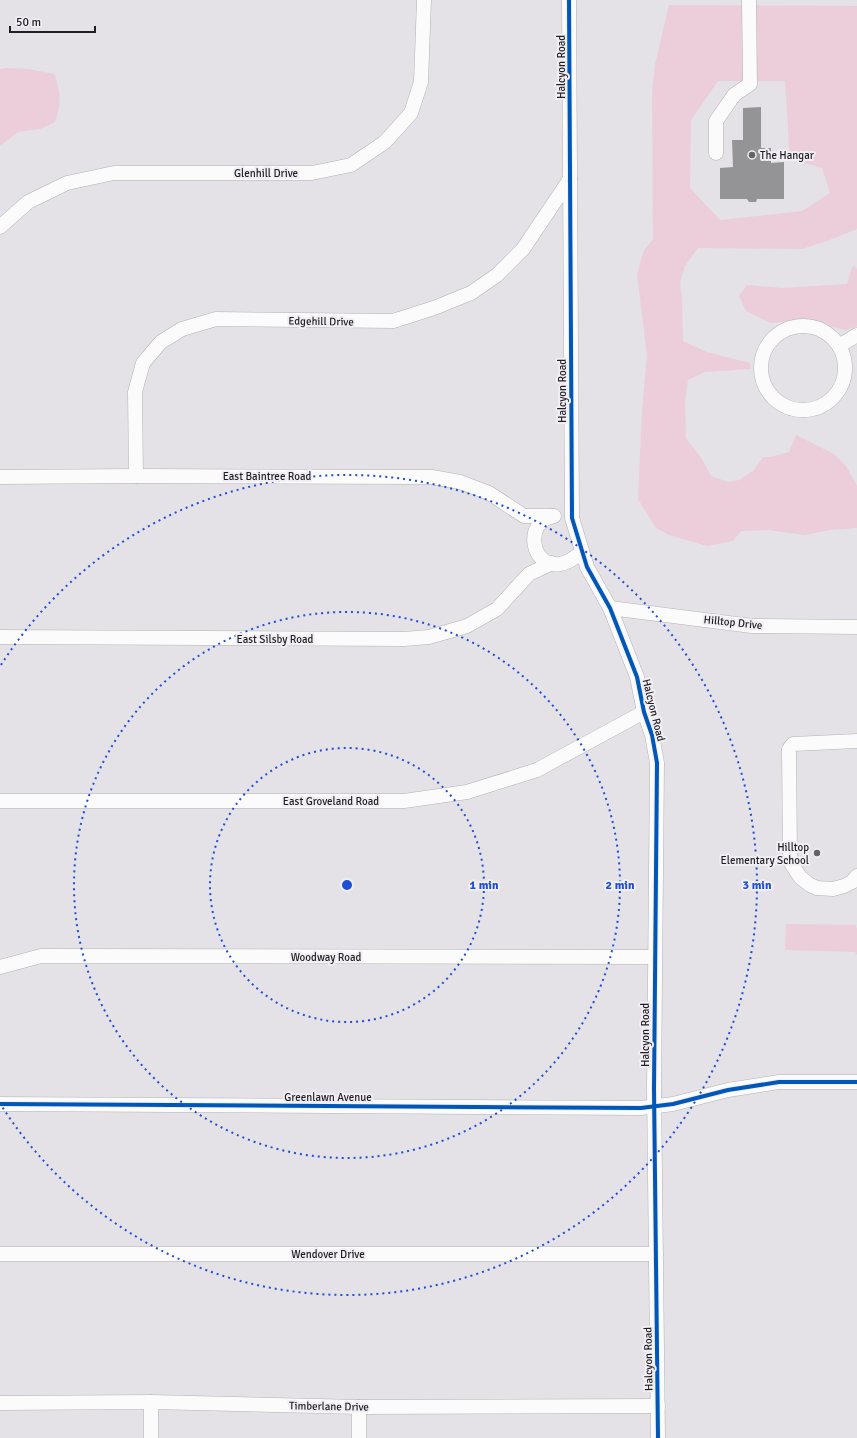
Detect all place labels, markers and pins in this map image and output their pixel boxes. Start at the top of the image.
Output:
place label: The Hangar [760,149,814,162]
marker: The Hangar [747,150,757,160]
place label: Hilltop Elementary School [721,841,809,867]
marker: Hilltop Elementary School [812,848,822,858]
centre of rings [340,878,354,892]

